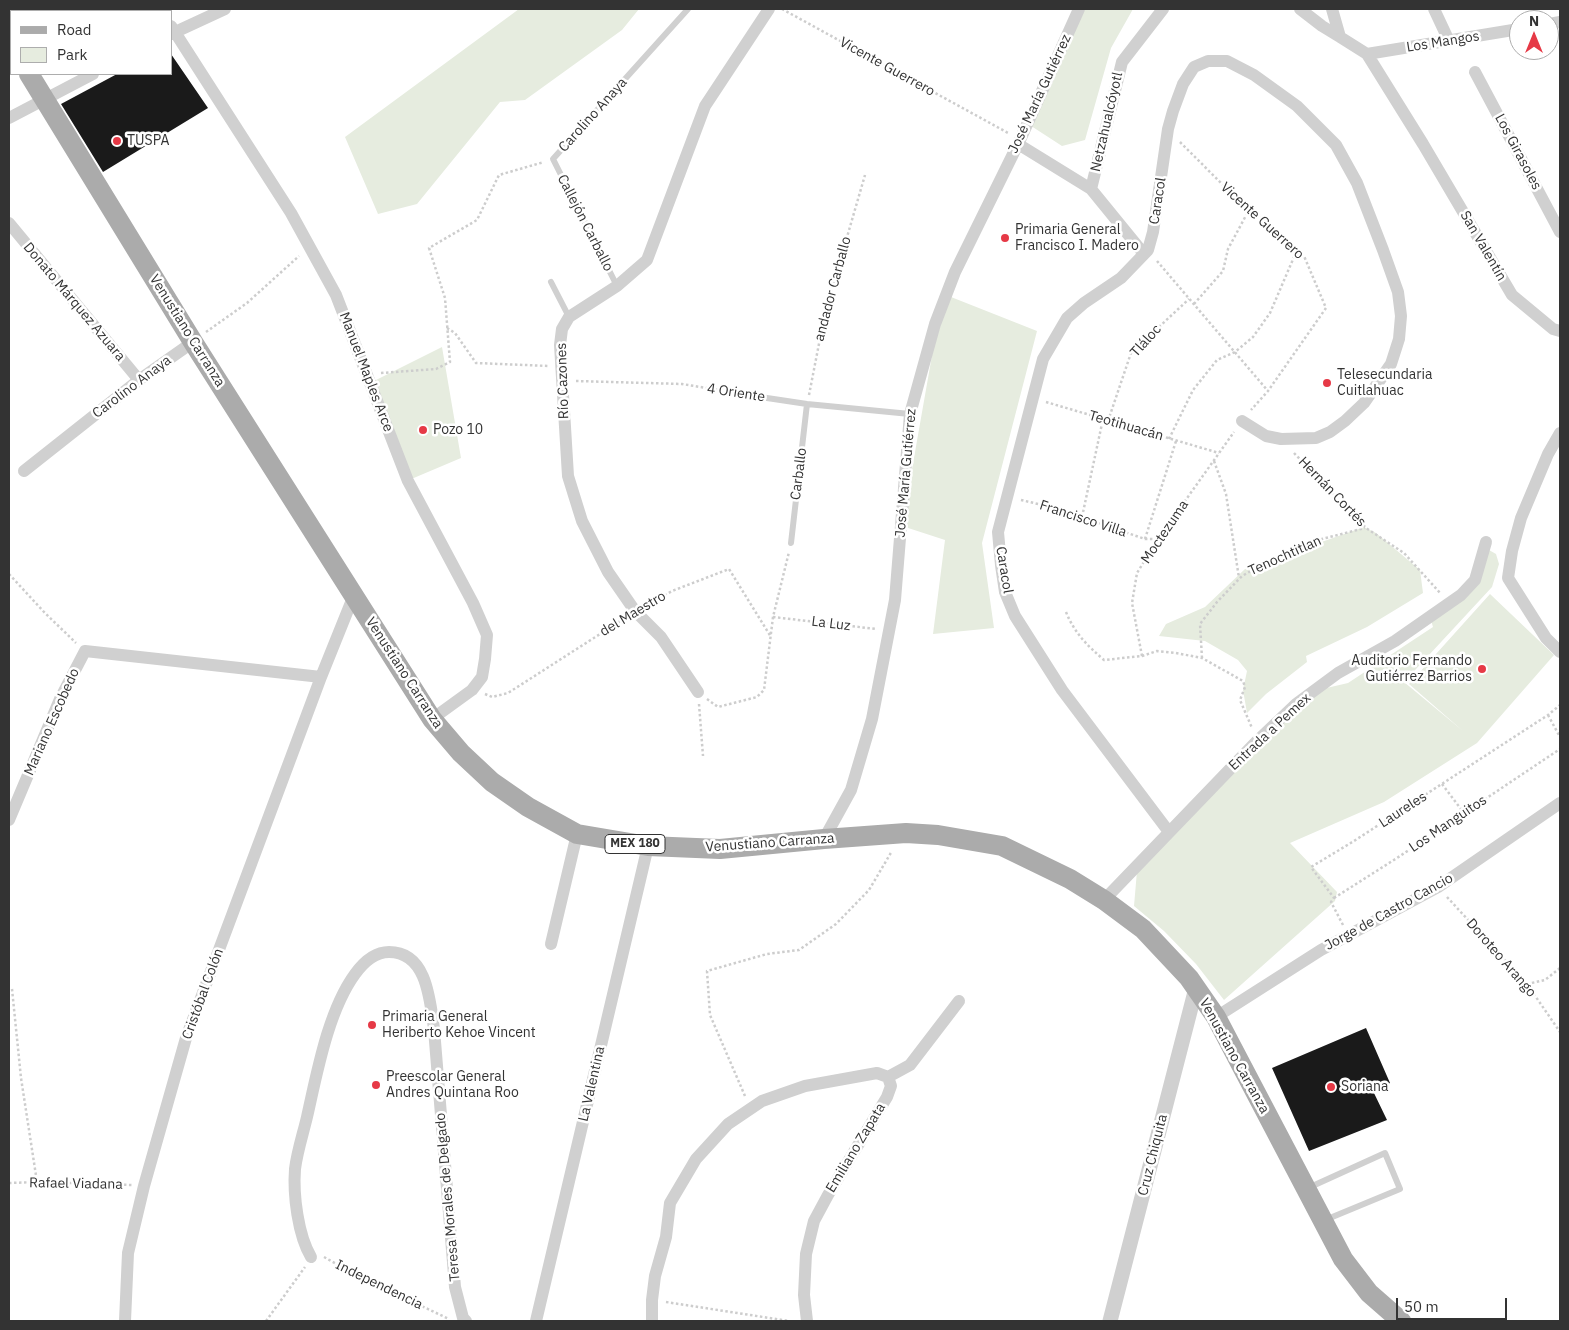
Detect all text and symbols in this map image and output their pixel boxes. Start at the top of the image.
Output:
legend [10,10,172,75]
north arrow [1509,10,1559,60]
text: N [1529,12,1539,30]
text: Road [57,20,92,39]
street label: Los Mangos [1405,28,1481,56]
street label: José María Gutiérrez [1005,32,1075,156]
street label: Vicente Guerrero [836,34,938,100]
text: Park [57,45,87,64]
street label: Netzahualcóyotl [1087,70,1127,174]
street label: Carolino Anaya [555,74,631,156]
street label: Los Girasoles [1491,111,1545,193]
place label: TUSPA [127,133,169,149]
marker: TUSPA [111,135,123,147]
street label: Callejón Carballo [553,172,617,274]
street label: Caracol [1146,176,1170,226]
street label: Vicente Guerrero [1217,179,1307,263]
street label: San Valentín [1456,208,1510,284]
place label: Primaria General Francisco I. Madero [1015,222,1139,254]
marker: Primaria General Francisco I. Madero [999,232,1011,244]
street label: andador Carballo [811,235,855,343]
street label: Donato Márquez Azuara [19,239,129,365]
street label: Venustiano Carranza [146,272,228,390]
street label: Manuel Maples Arce [335,310,397,434]
street label: Tláloc [1127,321,1165,361]
street label: Río Cazones [553,343,573,419]
street label: Carolino Anaya [89,352,175,422]
place label: Telesecundaria Cuitlahuac [1337,367,1432,400]
marker: Telesecundaria Cuitlahuac [1321,377,1333,389]
street label: 4 Oriente [706,380,766,406]
street label: Teotihuacán [1087,407,1165,445]
street label: José María Gutiérrez [892,408,920,538]
place label: Pozo 10 [433,422,483,438]
marker: Pozo 10 [417,424,429,436]
street label: Carballo [787,447,811,501]
street label: Hernán Cortés [1295,454,1369,530]
street label: Francisco Villa [1037,497,1129,541]
street label: Moctezuma [1138,497,1192,567]
street label: Tenochtitlan [1246,532,1324,580]
street label: Caracol [992,545,1016,595]
street label: del Maestro [597,588,669,640]
street label: La Luz [811,613,851,635]
street label: Venustiano Carranza [362,614,446,732]
place label: Auditorio Fernando Gutiérrez Barrios [1351,653,1472,686]
marker: Auditorio Fernando Gutiérrez Barrios [1476,663,1488,675]
street label: Mariano Escobedo [21,666,83,778]
street label: Entrada a Pemex [1226,690,1314,774]
street label: Laureles [1376,788,1430,832]
street label: Los Manguitos [1406,792,1490,856]
street label: Venustiano Carranza [705,830,835,856]
road number: MEX 180 [605,834,665,854]
street label: Jorge de Castro Cancio [1322,870,1456,954]
street label: Doroteo Arango [1462,915,1540,1001]
street label: Cristóbal Colón [179,946,227,1042]
street label: Venustiano Carranza [1195,995,1273,1117]
place label: Primaria General Heriberto Kehoe Vincent [382,1009,536,1042]
marker: Primaria General Heriberto Kehoe Vincent [366,1019,378,1031]
street label: La Valentina [575,1045,609,1123]
place label: Preescolar General Andres Quintana Roo [386,1069,519,1102]
marker: Preescolar General Andres Quintana Roo [370,1079,382,1091]
place label: Soriana [1341,1079,1389,1095]
marker: Soriana [1325,1081,1337,1093]
street label: Emiliano Zapata [823,1100,889,1196]
street label: Teresa Morales de Delgado [432,1112,464,1282]
street label: Cruz Chiquita [1135,1112,1171,1198]
street label: Rafael Viadana [29,1175,123,1193]
street label: Independencia [333,1257,425,1313]
scale bar [1399,1288,1510,1320]
text: 50 m [1404,1297,1439,1316]

